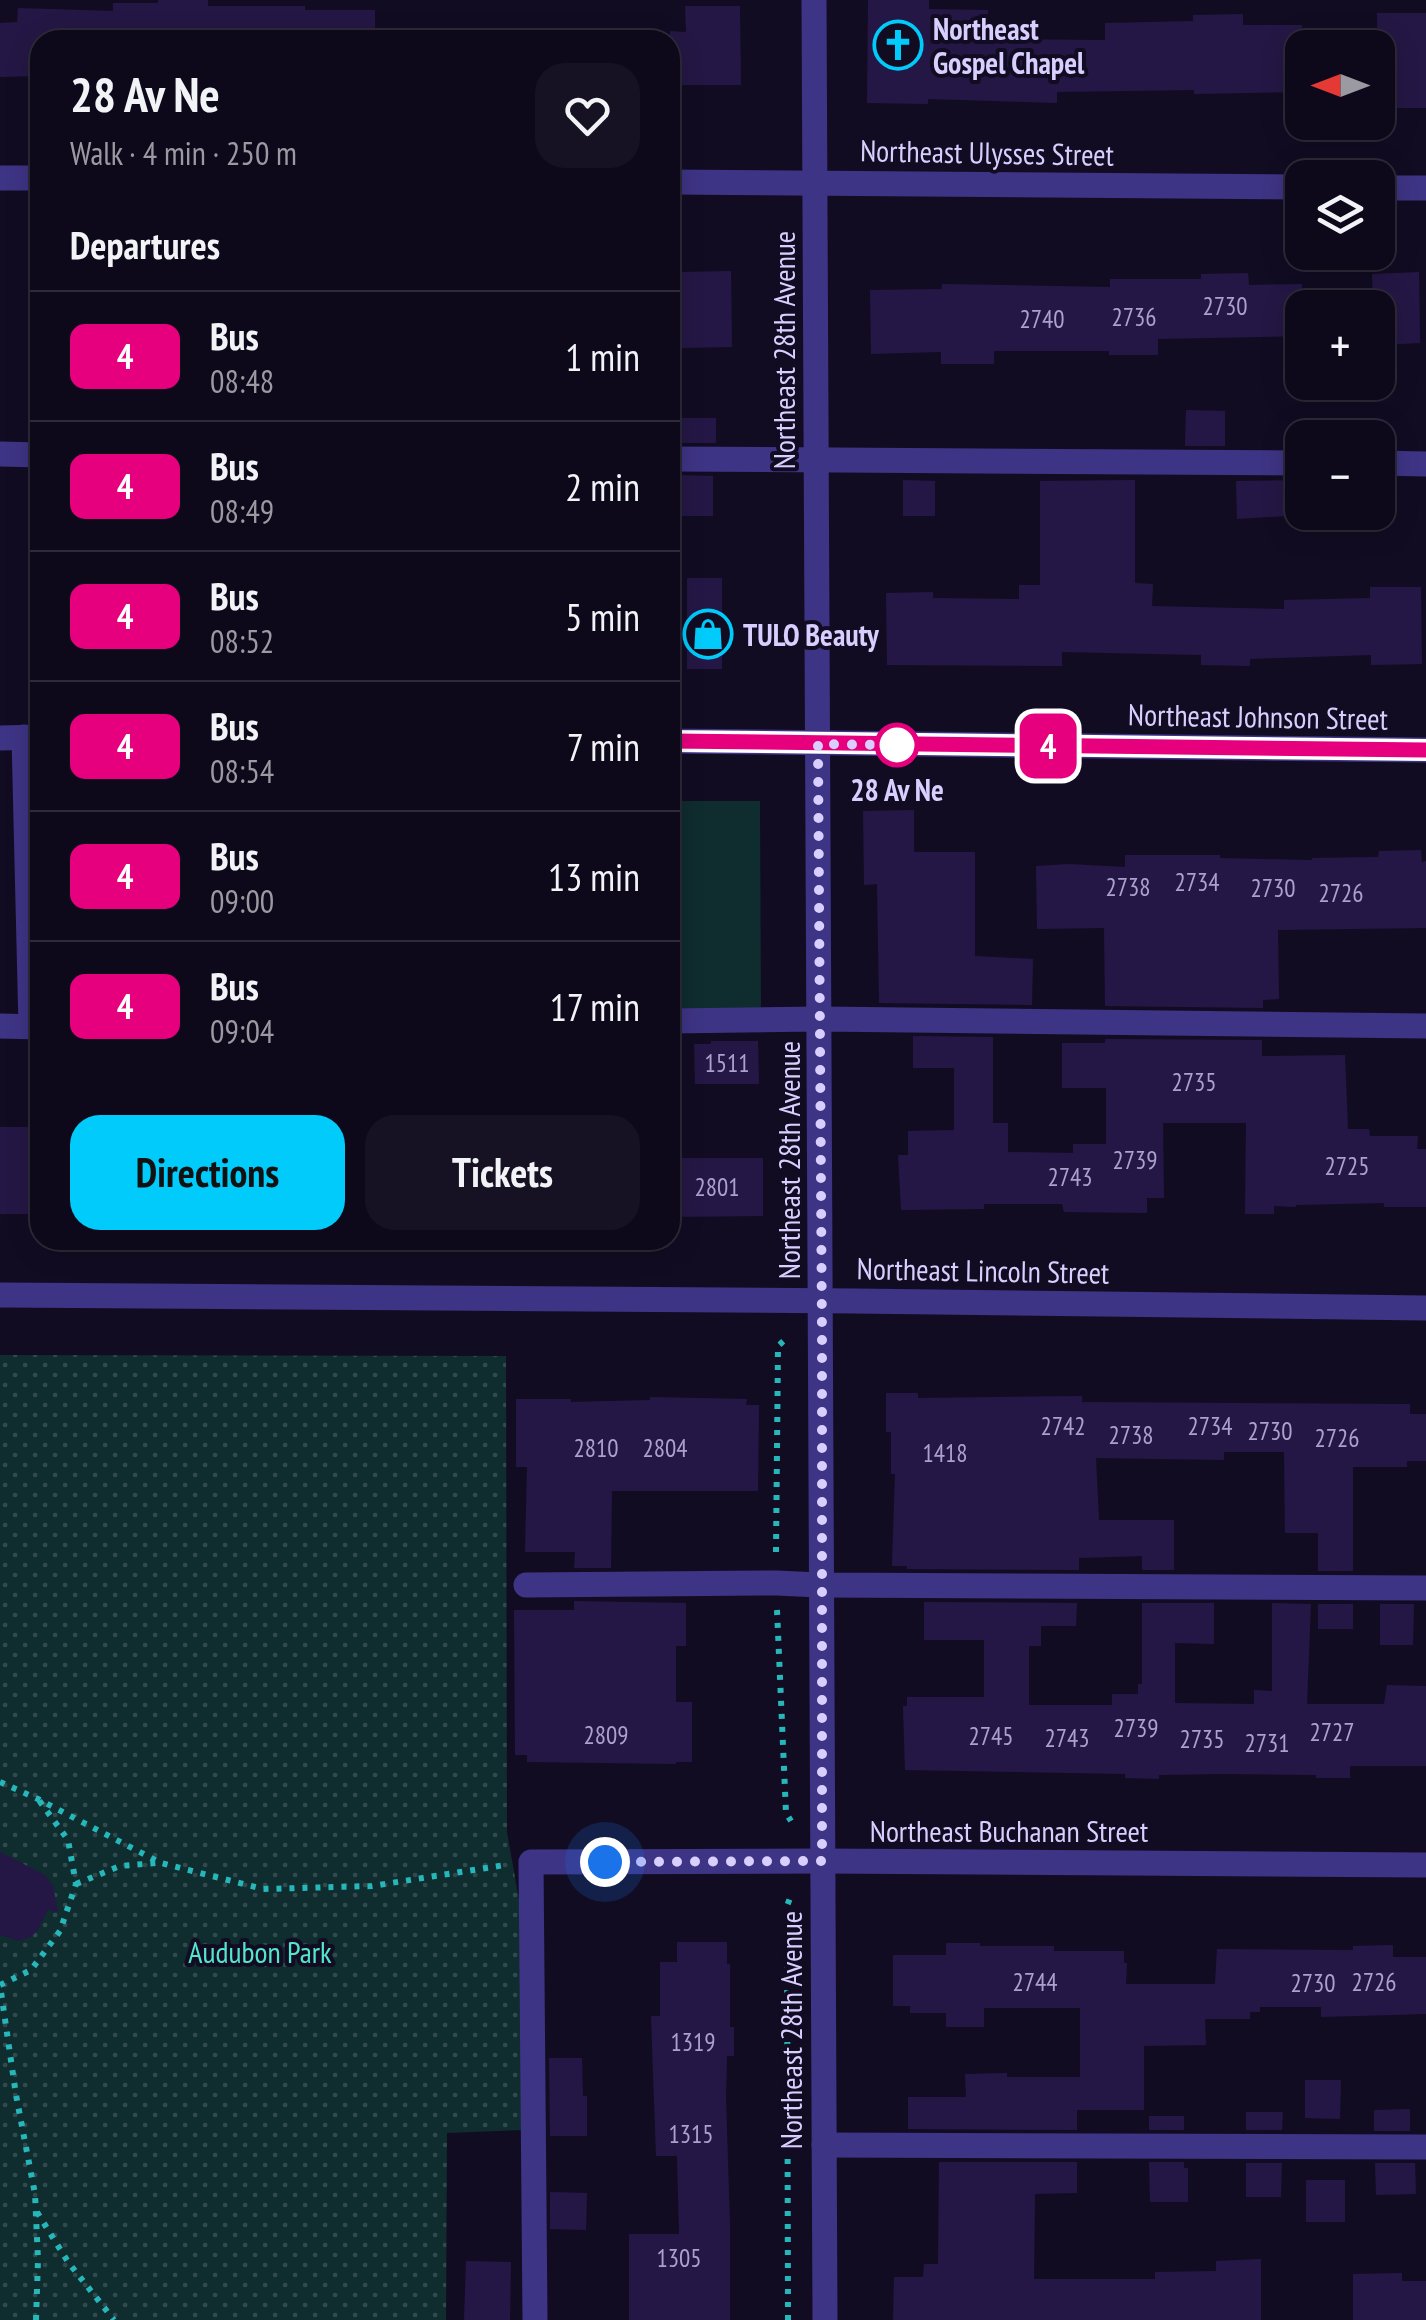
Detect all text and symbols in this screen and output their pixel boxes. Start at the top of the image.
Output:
place label: Northeast Gospel Chapel [933,9,1085,82]
church icon: Northeast Gospel Chapel [872,19,924,71]
north arrow [1285,30,1395,140]
map controls [1285,30,1395,530]
text: 28 Av Ne [70,63,220,125]
button: heart [535,63,640,168]
street label: Northeast Ulysses Street [860,130,1115,174]
text: Walk · 4 min · 250 m [70,132,297,174]
button: layers [1285,160,1395,270]
text: Departures [70,220,220,269]
street label: Northeast 28th Avenue [764,231,803,469]
house number: 2730 [1202,290,1248,322]
button: + [1285,290,1395,400]
house number: 2736 [1111,301,1157,333]
house number: 2740 [1019,303,1065,335]
text: Bus [210,311,259,360]
text: 1 min [565,332,640,381]
text: 4 [117,333,133,379]
text: 08:48 [210,360,274,402]
button: − [1285,420,1395,530]
text: Bus [210,441,259,490]
text: 2 min [565,462,640,511]
text: 4 [117,463,133,509]
text: 08:49 [210,490,274,532]
text: Bus [210,571,259,620]
text: 5 min [565,592,640,641]
text: 4 [117,593,133,639]
shop icon: TULO Beauty [682,608,734,660]
place label: TULO Beauty [743,615,880,654]
text: 08:52 [210,620,274,662]
street label: Northeast Johnson Street [1128,694,1389,738]
text: Bus [210,701,259,750]
line badge: 4 [1016,714,1080,778]
text: 7 min [567,722,640,771]
text: 4 [117,723,133,769]
text: 4 [1040,723,1056,769]
marker: 28 Av Ne [876,724,918,766]
text: 08:54 [210,750,274,792]
place label: 28 Av Ne [850,770,944,809]
text: Bus [210,831,259,880]
text: 13 min [548,852,640,901]
text: 4 [117,853,133,899]
house number: 2734 [1174,866,1220,898]
house number: 2738 [1105,871,1151,903]
house number: 2730 [1250,872,1296,904]
house number: 2726 [1318,877,1364,909]
text: 09:00 [210,880,274,922]
text: Bus [210,961,259,1010]
text: 17 min [550,982,640,1031]
text: 4 [117,983,133,1029]
text: 09:04 [210,1010,274,1052]
street label: Northeast 28th Avenue [769,1041,808,1279]
house number: 1511 [704,1047,750,1079]
house number: 2735 [1171,1066,1217,1098]
button: Directions [70,1115,345,1230]
button: Tickets [365,1115,640,1230]
house number: 2739 [1112,1144,1158,1176]
house number: 2725 [1324,1150,1370,1182]
house number: 2743 [1047,1161,1093,1193]
house number: 2801 [694,1171,740,1203]
street label: Northeast Lincoln Street [856,1248,1110,1292]
house number: 2742 [1040,1410,1086,1442]
house number: 2734 [1187,1410,1233,1442]
house number: 2730 [1247,1415,1293,1447]
house number: 2738 [1108,1419,1154,1451]
house number: 2726 [1314,1422,1360,1454]
house number: 2810 [573,1432,619,1464]
house number: 2804 [642,1432,688,1464]
house number: 1418 [922,1437,968,1469]
house number: 2739 [1113,1712,1159,1744]
house number: 2727 [1309,1716,1355,1748]
house number: 2809 [583,1719,629,1751]
house number: 2745 [968,1720,1014,1752]
house number: 2743 [1044,1722,1090,1754]
house number: 2735 [1179,1723,1225,1755]
house number: 2731 [1244,1727,1290,1759]
street label: Northeast Buchanan Street [870,1811,1149,1850]
your location [580,1837,630,1887]
street label: Northeast 28th Avenue [771,1911,810,2149]
park label: Audubon Park [188,1932,332,1971]
house number: 2744 [1012,1966,1058,1998]
house number: 2726 [1351,1966,1397,1998]
house number: 2730 [1290,1967,1336,1999]
house number: 1319 [670,2026,716,2058]
house number: 1315 [668,2118,714,2150]
house number: 1305 [656,2242,702,2274]

